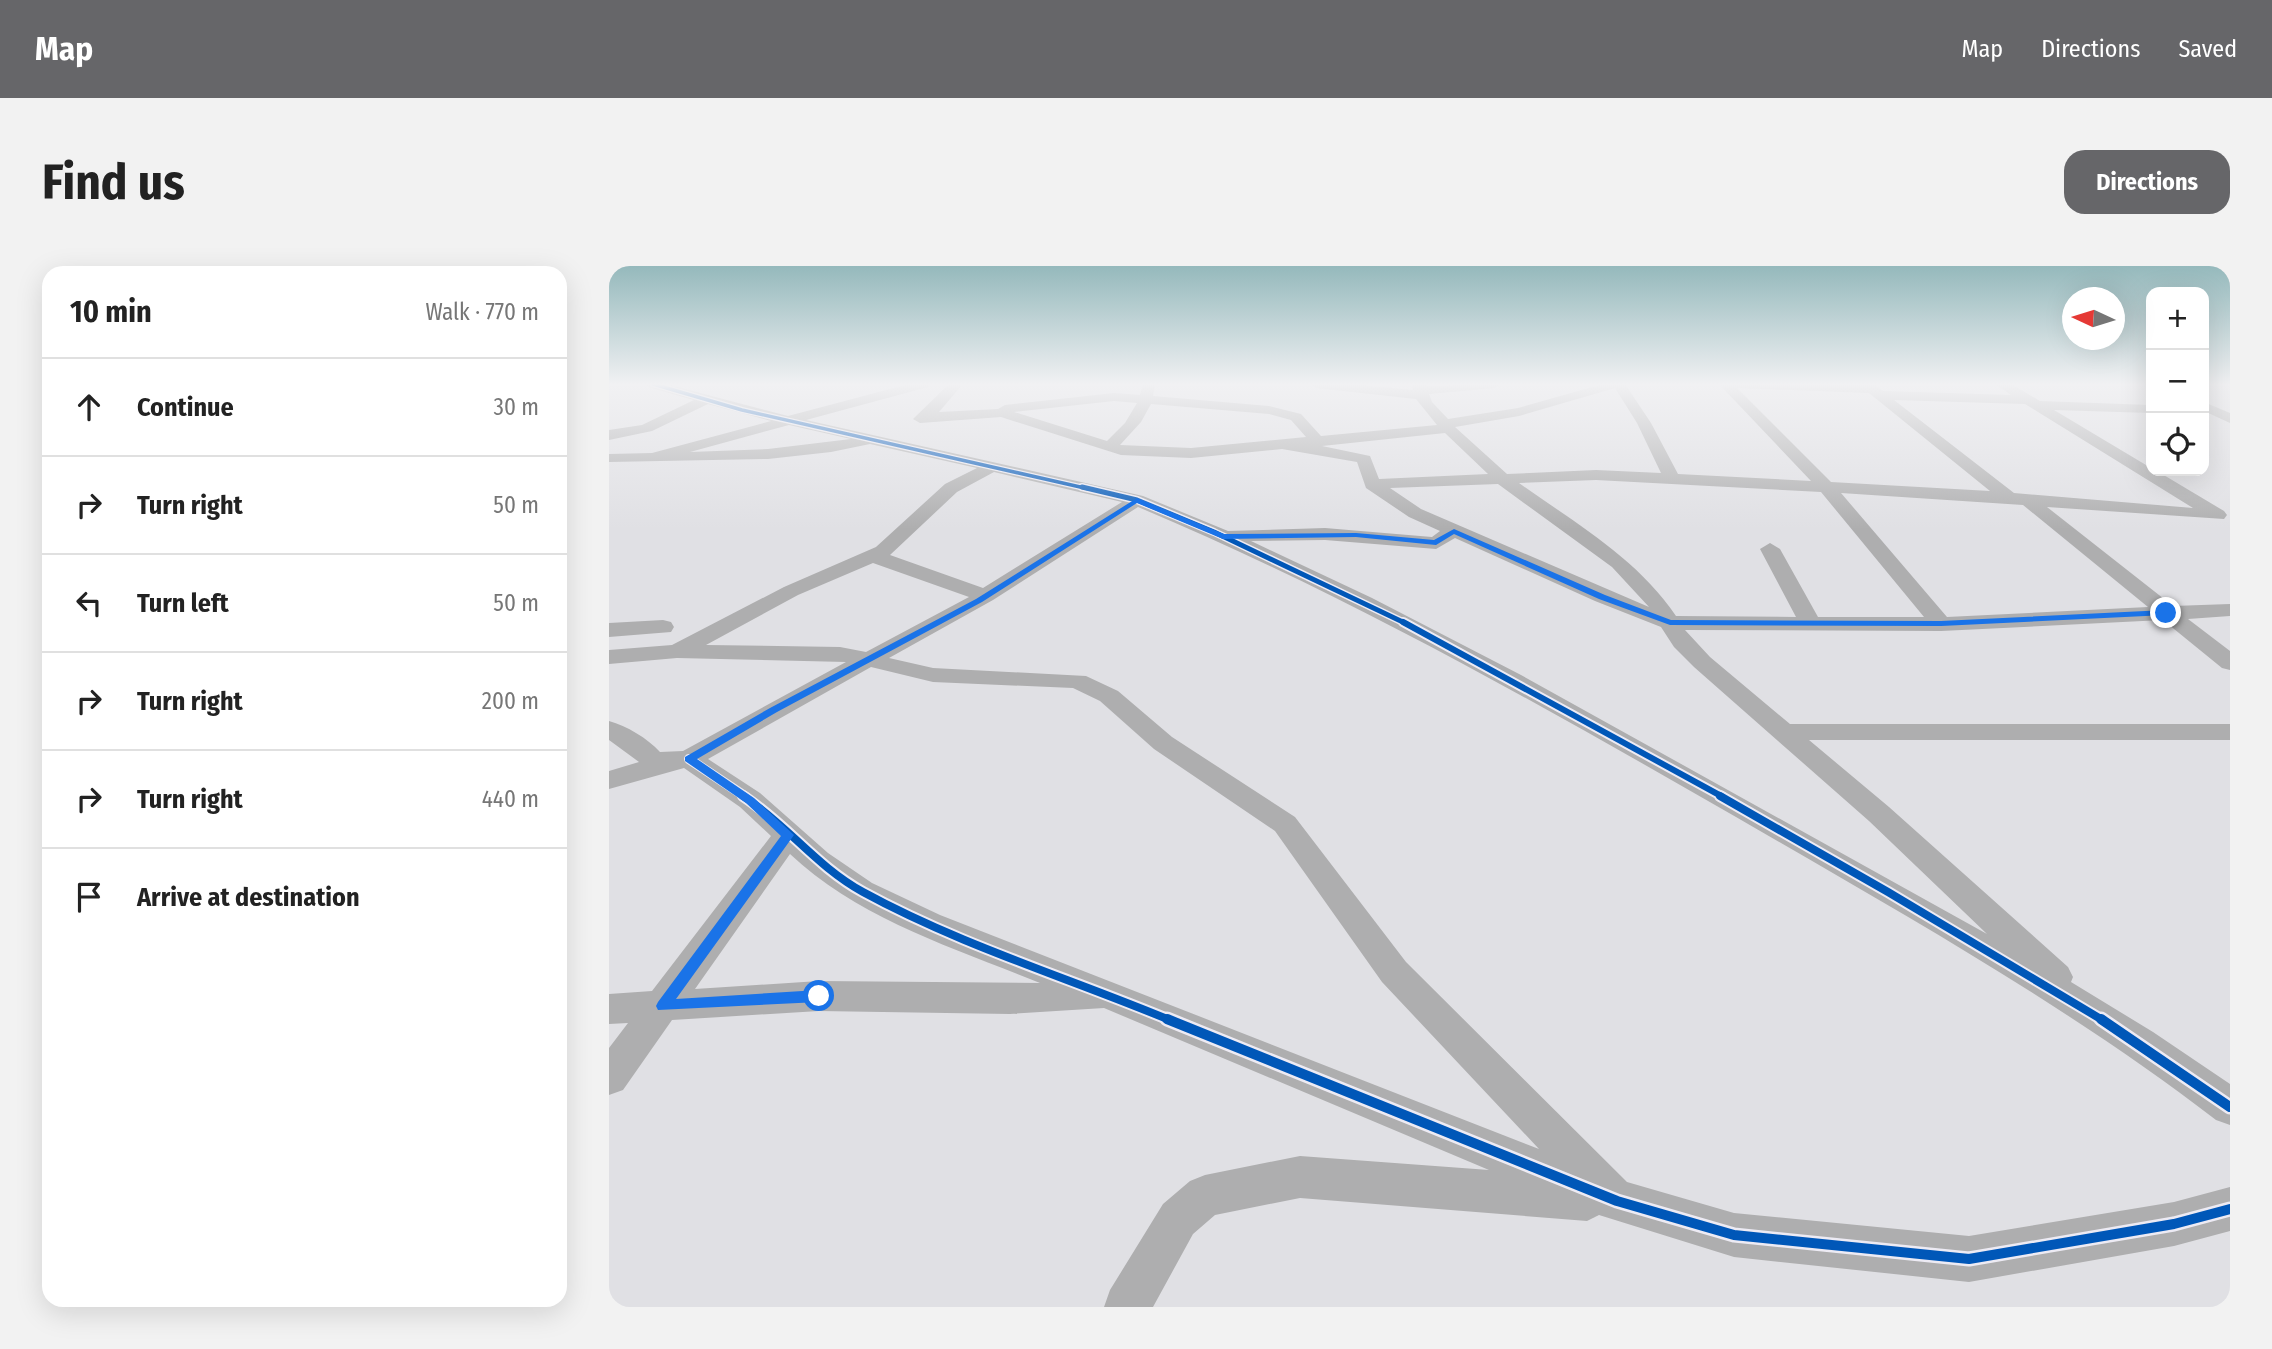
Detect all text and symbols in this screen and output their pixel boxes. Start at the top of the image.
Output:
text: Map [35,29,93,69]
text: Map [1962,35,2003,63]
text: Directions [2041,35,2140,63]
text: Saved [2178,35,2237,63]
button: Directions [2064,150,2230,214]
text: Find us [42,153,185,212]
north arrow [2062,287,2125,350]
map controls [2146,287,2209,476]
button: + [2146,287,2209,350]
text: 10 min [70,294,152,330]
text: Walk · 770 m [425,298,539,326]
button: − [2146,350,2209,413]
icon: ahead [70,388,108,426]
text: Continue [137,392,234,423]
text: 30 m [494,393,539,421]
button: locate [2146,413,2209,476]
icon: right [70,486,108,524]
text: Turn right [137,490,243,521]
text: 50 m [493,491,539,519]
icon: left [70,584,108,622]
text: Turn left [137,588,229,619]
text: 50 m [493,589,539,617]
route end [2150,597,2181,628]
icon: right [70,682,108,720]
text: Turn right [137,686,243,717]
text: 200 m [482,687,539,715]
icon: right [70,780,108,818]
text: Turn right [137,784,243,815]
text: 440 m [482,785,539,813]
icon: arrive [70,878,108,916]
text: Arrive at destination [137,882,360,913]
route start [803,980,834,1011]

